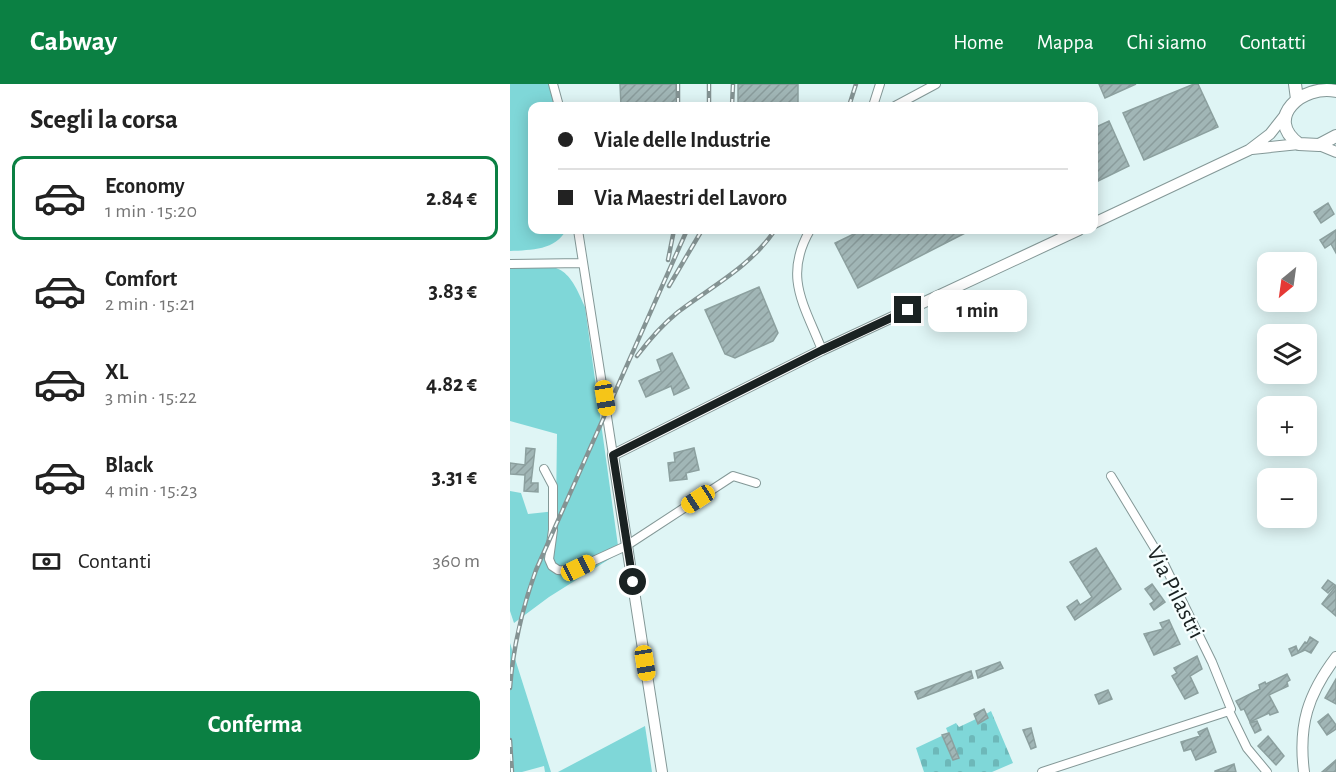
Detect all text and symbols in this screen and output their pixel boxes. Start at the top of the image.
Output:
text: Cabway [30,28,117,56]
text: Home [953,32,1004,53]
text: Mappa [1037,32,1094,53]
text: Chi siamo [1127,32,1207,53]
text: Contatti [1240,32,1306,53]
text: Scegli la corsa [30,106,178,133]
text: Viale delle Industrie [594,129,771,151]
icon: car [33,171,87,225]
text: Economy [105,175,185,197]
text: 2.84 € [426,187,477,209]
text: Via Maestri del Lavoro [594,187,787,209]
text: 1 min · 15:20 [105,201,197,221]
north arrow [1257,252,1317,312]
map controls [1257,252,1317,528]
icon: car [33,264,87,318]
text: Comfort [105,268,177,290]
text: 3.83 € [429,280,477,302]
callout: 1 min [929,289,1028,331]
text: 2 min · 15:21 [105,294,196,314]
route end [894,296,921,323]
text: 1 min [956,301,999,321]
button: layers [1257,324,1317,384]
icon: car [33,357,87,411]
text: XL [105,361,128,383]
text: 4.82 € [426,373,477,395]
car [593,379,617,417]
text: 3 min · 15:22 [105,387,197,407]
button: + [1257,396,1317,456]
icon: car [33,450,87,504]
text: Black [105,454,153,476]
text: 3.31 € [431,466,477,488]
button: − [1257,468,1317,528]
text: 4 min · 15:23 [105,480,197,500]
car [678,482,718,516]
street label: Via Pilastri [1142,543,1208,642]
icon: cash [30,545,63,578]
text: Contanti [78,550,152,572]
text: 360 m [433,551,480,571]
car [558,552,598,584]
route start [619,568,646,595]
car [633,644,657,682]
button: Conferma [30,691,480,760]

